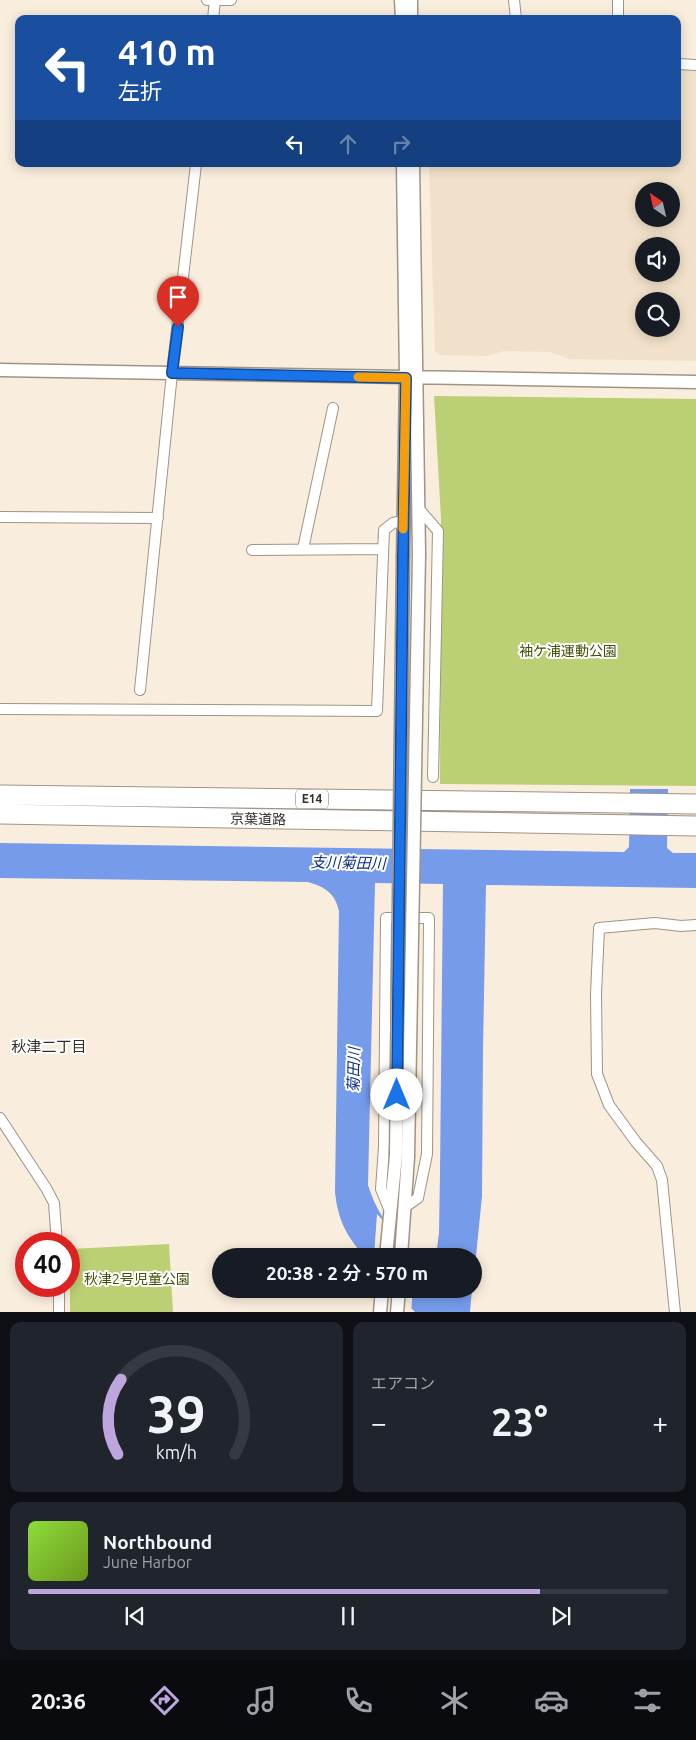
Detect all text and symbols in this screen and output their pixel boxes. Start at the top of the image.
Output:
text: 410 m [118,32,216,72]
icon: left [35,35,100,100]
text: 左折 [118,78,162,103]
icon: left [281,130,309,158]
icon: ahead [334,130,362,158]
icon: right [387,130,415,158]
north arrow [635,182,680,228]
map controls [635,182,680,337]
button: sound [635,237,680,282]
pin [157,276,199,327]
icon: arrive [164,283,192,311]
button: search [635,292,680,337]
park label: 袖ケ浦運動公園 [519,643,617,659]
road number: E14 [296,790,328,809]
street label: 京葉道路 [230,811,286,827]
water label: 支川菊田川 [310,853,388,872]
district label: 秋津二丁目 [11,1038,87,1055]
water label: 菊田川 [345,1045,362,1093]
position arrow [370,1068,422,1120]
speed limit sign: 40 [15,1232,80,1297]
text: 20:38 · 2 分 · 570 m [266,1262,428,1284]
park label: 秋津2号児童公園 [84,1271,190,1287]
text: エアコン [371,1374,435,1392]
text: 39 [147,1385,206,1443]
text: 23° [491,1401,548,1443]
text: − [371,1407,387,1438]
text: + [652,1407,668,1438]
text: km/h [156,1442,197,1462]
text: Northbound [103,1531,212,1553]
text: June Harbor [103,1553,192,1571]
icon: previous [121,1602,149,1630]
icon: pause [334,1602,362,1630]
icon: next [547,1602,575,1630]
icon: directions [147,1683,182,1718]
icon: music [244,1683,279,1718]
icon: phone [341,1683,376,1718]
icon: climate [437,1683,472,1718]
icon: car [534,1683,569,1718]
icon: filters [630,1683,665,1718]
text: 20:36 [31,1688,86,1713]

